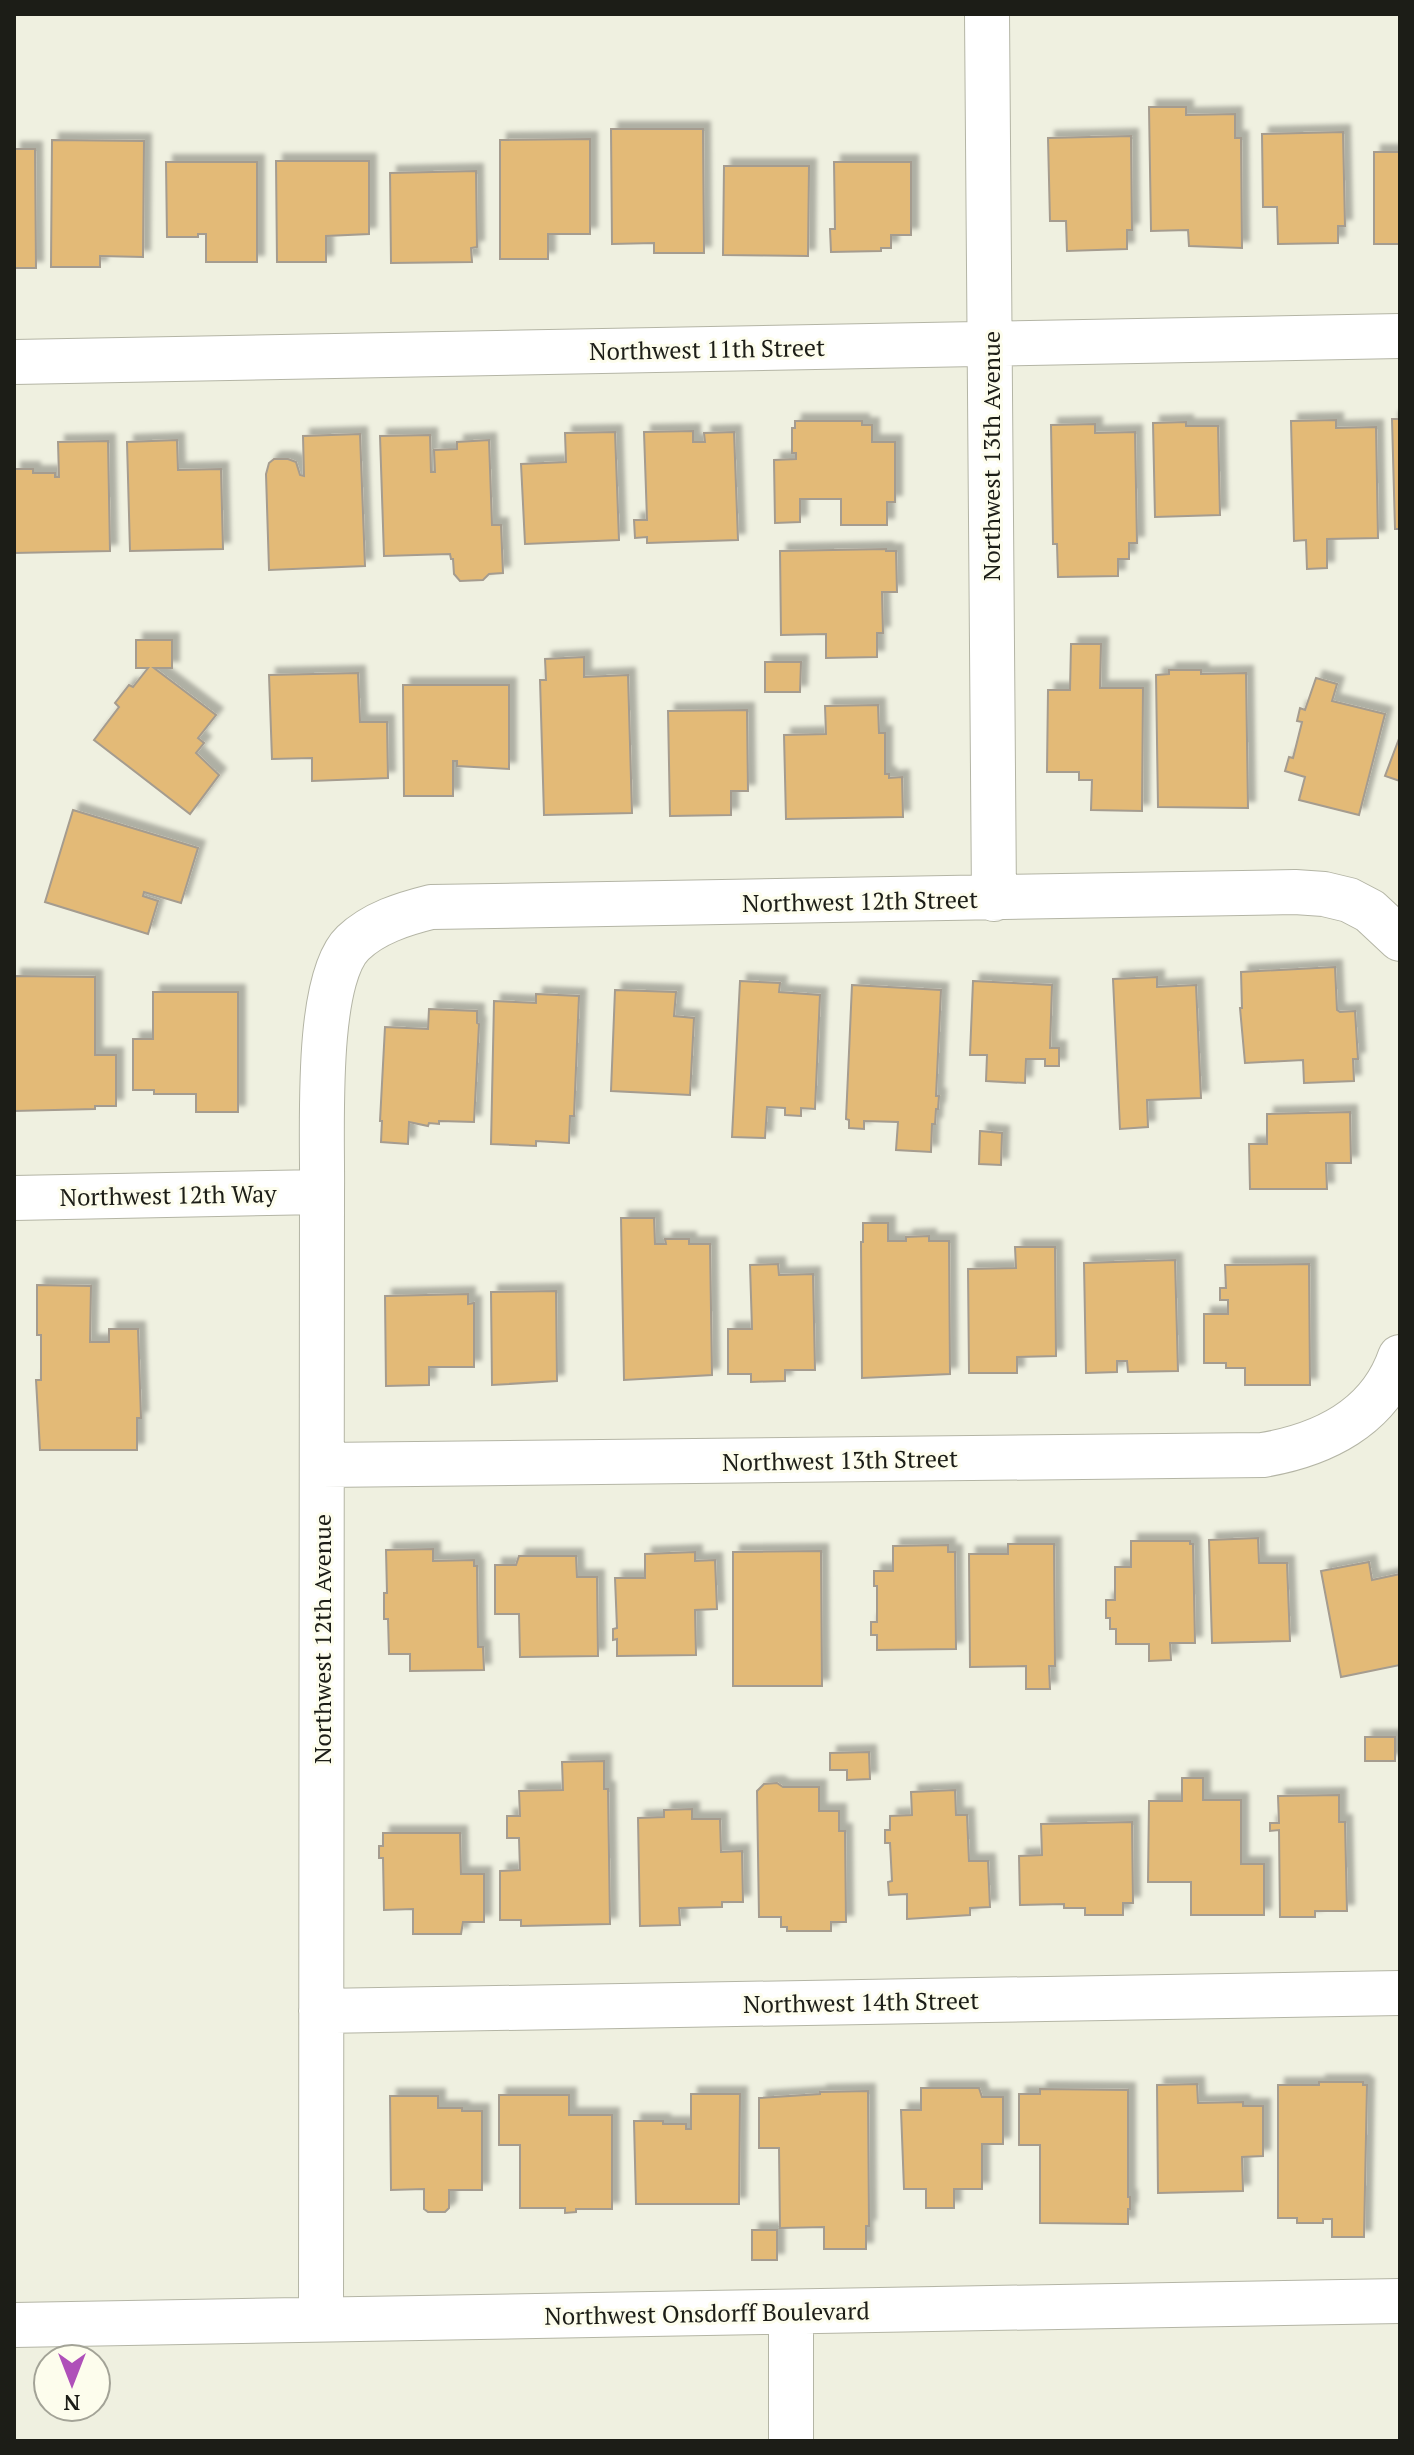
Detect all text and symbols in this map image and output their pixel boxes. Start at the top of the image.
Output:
street label: Northwest 11th Street [589,331,825,367]
street label: Northwest 13th Avenue [975,331,1007,581]
street label: Northwest 12th Street [742,883,978,919]
street label: Northwest 12th Way [59,1177,278,1213]
street label: Northwest 13th Street [722,1442,958,1478]
street label: Northwest 12th Avenue [306,1514,338,1764]
street label: Northwest 14th Street [743,1984,979,2020]
street label: Northwest Onsdorff Boulevard [544,2294,870,2332]
north arrow [32,2343,112,2423]
text: N [63,2389,80,2418]

